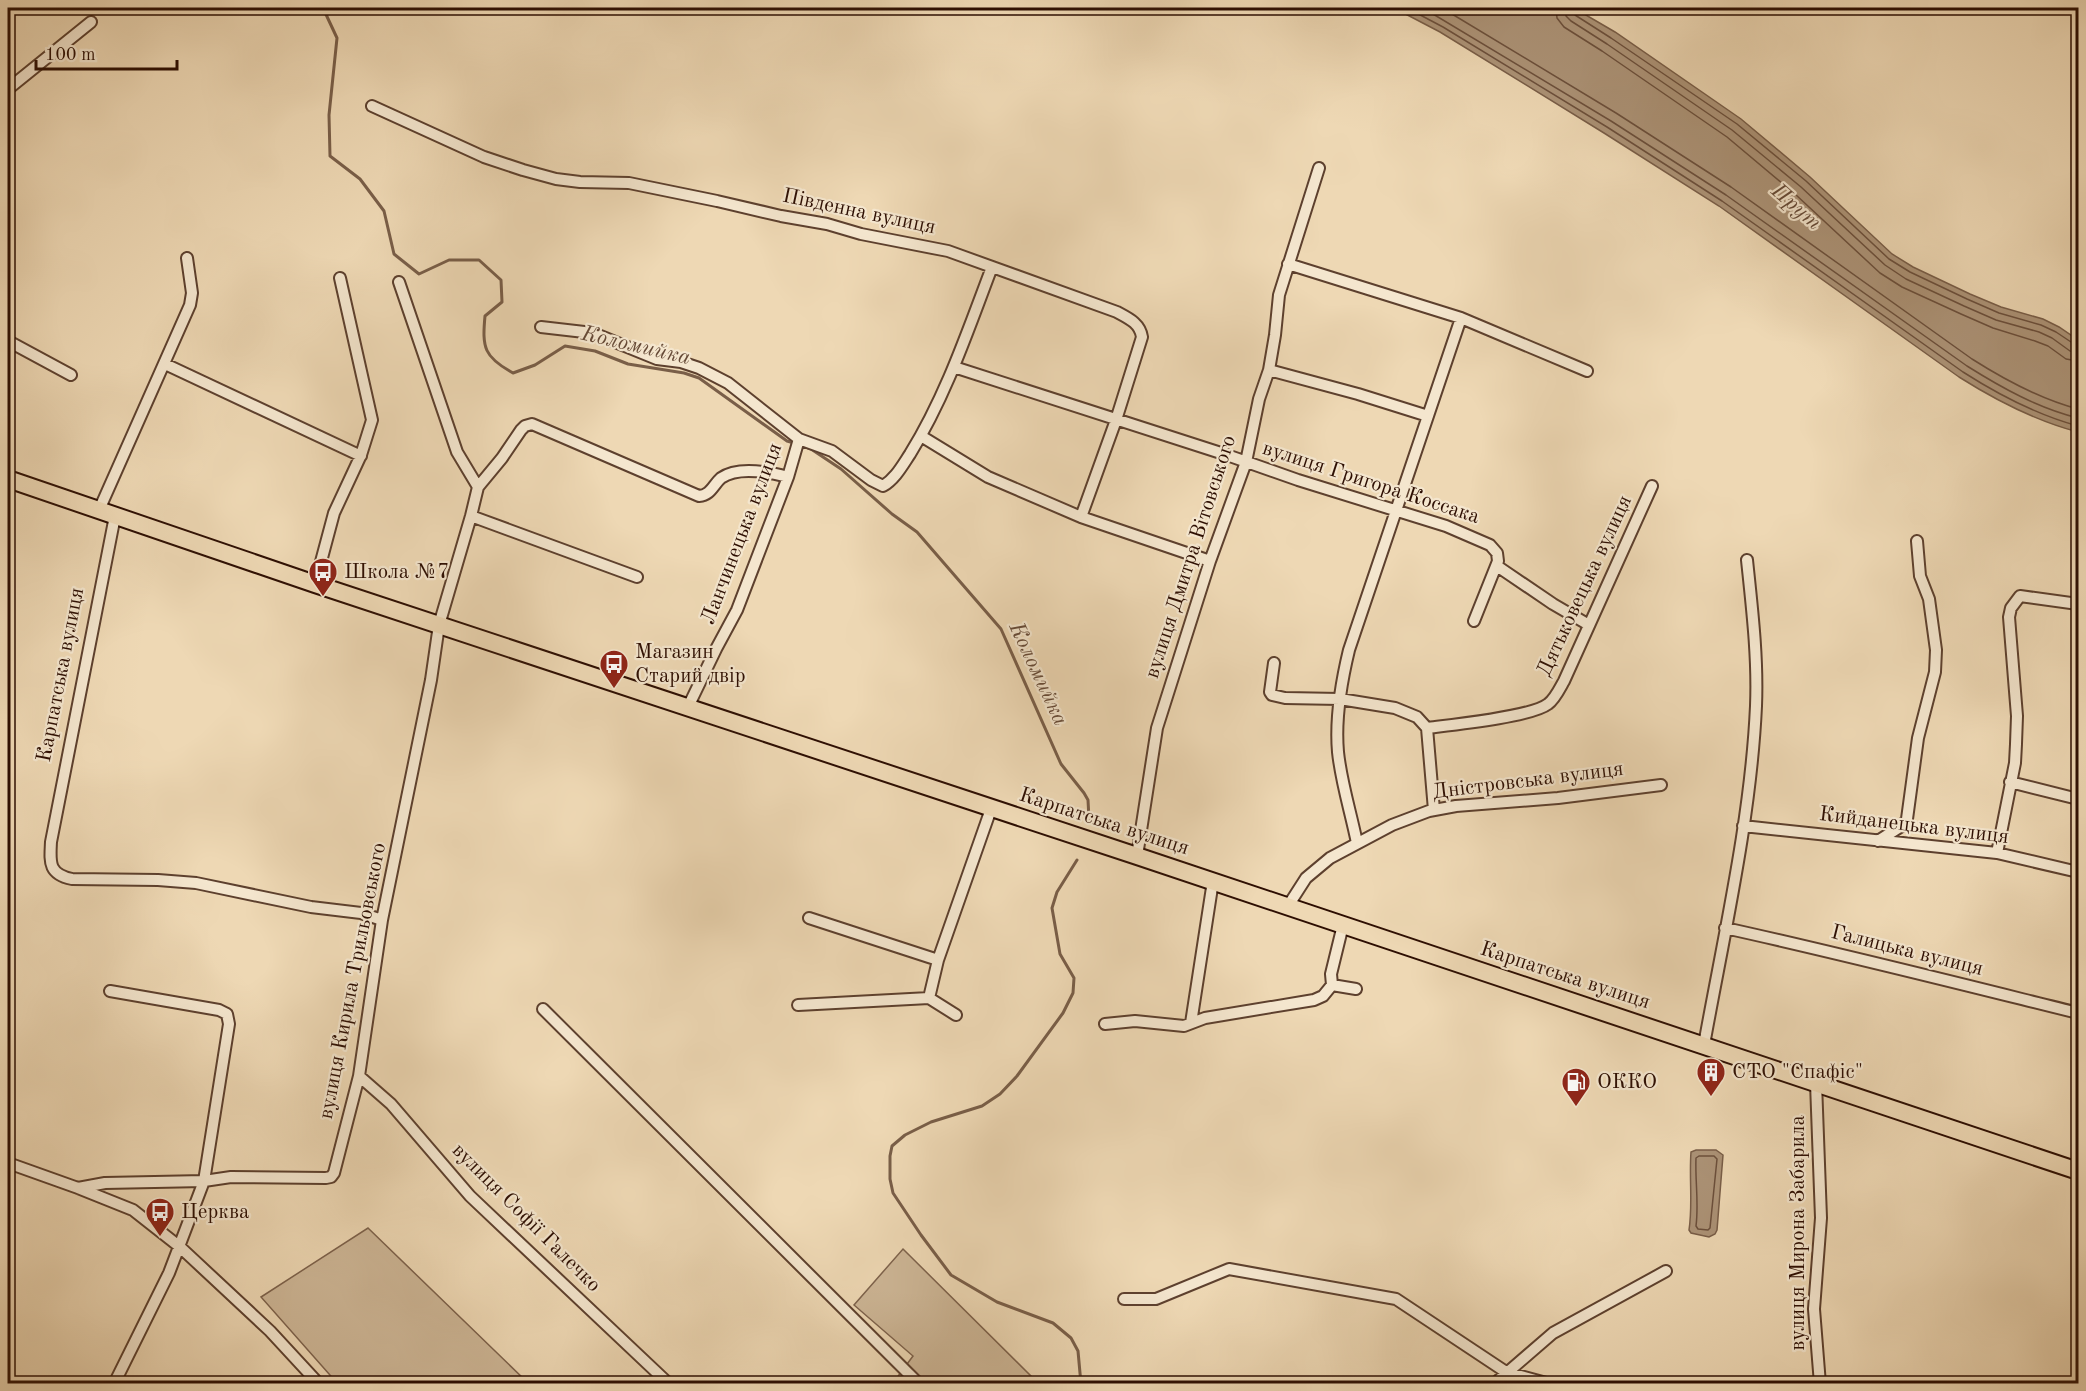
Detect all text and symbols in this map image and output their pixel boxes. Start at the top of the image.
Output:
scale bar [36,33,177,71]
text: 100 m [45,46,96,64]
water label: Прут [1766,179,1825,235]
street label: Південна вулиця [781,186,937,238]
water label: Коломийка [578,323,693,369]
street label: вулиця Дмитра Вітовського [1142,433,1240,681]
street label: вулиця Григора Коссака [1260,438,1482,528]
street label: Ланчинецька вулиця [698,440,786,628]
street label: Дятьковецька вулиця [1534,492,1636,680]
bus stop icon: Школа №7 [307,556,339,598]
place label: Школа №7 [344,562,450,583]
street label: Карпатська вулиця [34,586,88,764]
water label: Коломийка [1004,618,1072,729]
place label: Магазин Старий двір [635,642,746,687]
bus stop icon: Магазин Старий двір [598,648,630,690]
street label: Дністровська вулиця [1431,759,1625,803]
street label: Карпатська вулиця [1016,785,1192,859]
street label: Кийданецька вулиця [1818,804,2010,848]
street label: вулиця Кирила Трильовського [316,841,390,1121]
street label: Галицька вулиця [1829,922,1985,980]
street label: Карпатська вулиця [1477,939,1653,1013]
building icon: СТО "Спафіс" [1695,1056,1727,1098]
place label: СТО "Спафіс" [1732,1062,1863,1083]
fuel station icon: ОККО [1560,1066,1592,1108]
place label: ОККО [1597,1072,1657,1093]
street label: вулиця Мирона Забарила [1788,1115,1809,1351]
street label: вулиця Софії Галечко [448,1140,604,1296]
bus stop icon: Церква [144,1196,176,1238]
place label: Церква [181,1202,249,1223]

